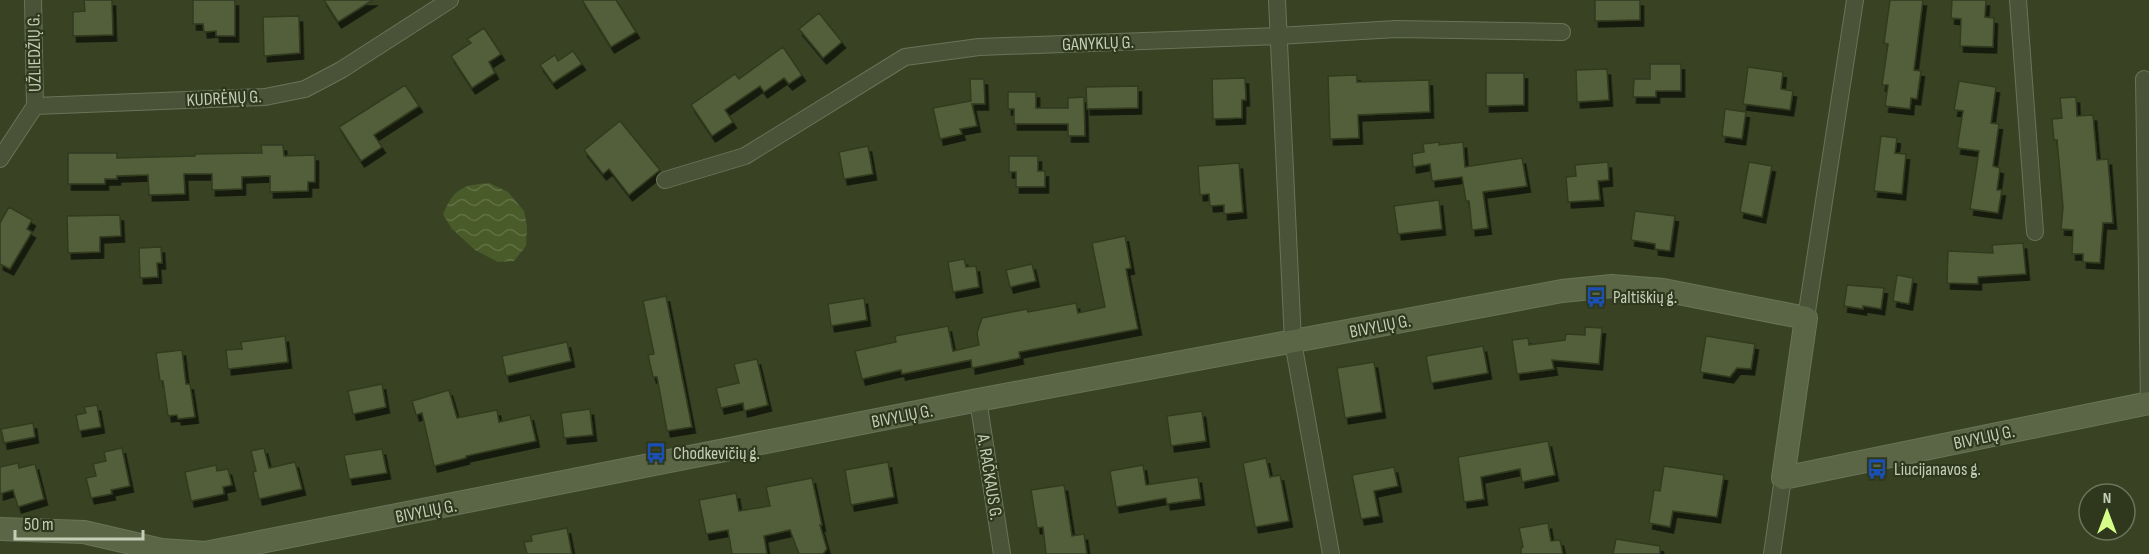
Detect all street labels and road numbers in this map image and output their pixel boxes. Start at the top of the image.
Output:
street label: UŽLIEDŽIŲ G. [23,14,46,92]
street label: GANYKLŲ G. [1062,32,1134,55]
street label: KUDRĖNŲ G. [186,86,262,111]
street label: BIVYLIŲ G. [1348,310,1412,343]
street label: BIVYLIŲ G. [870,400,934,433]
street label: BIVYLIŲ G. [1952,421,2017,454]
street label: A. RAČKAUS G. [972,432,1007,521]
street label: BIVYLIŲ G. [394,495,458,528]

